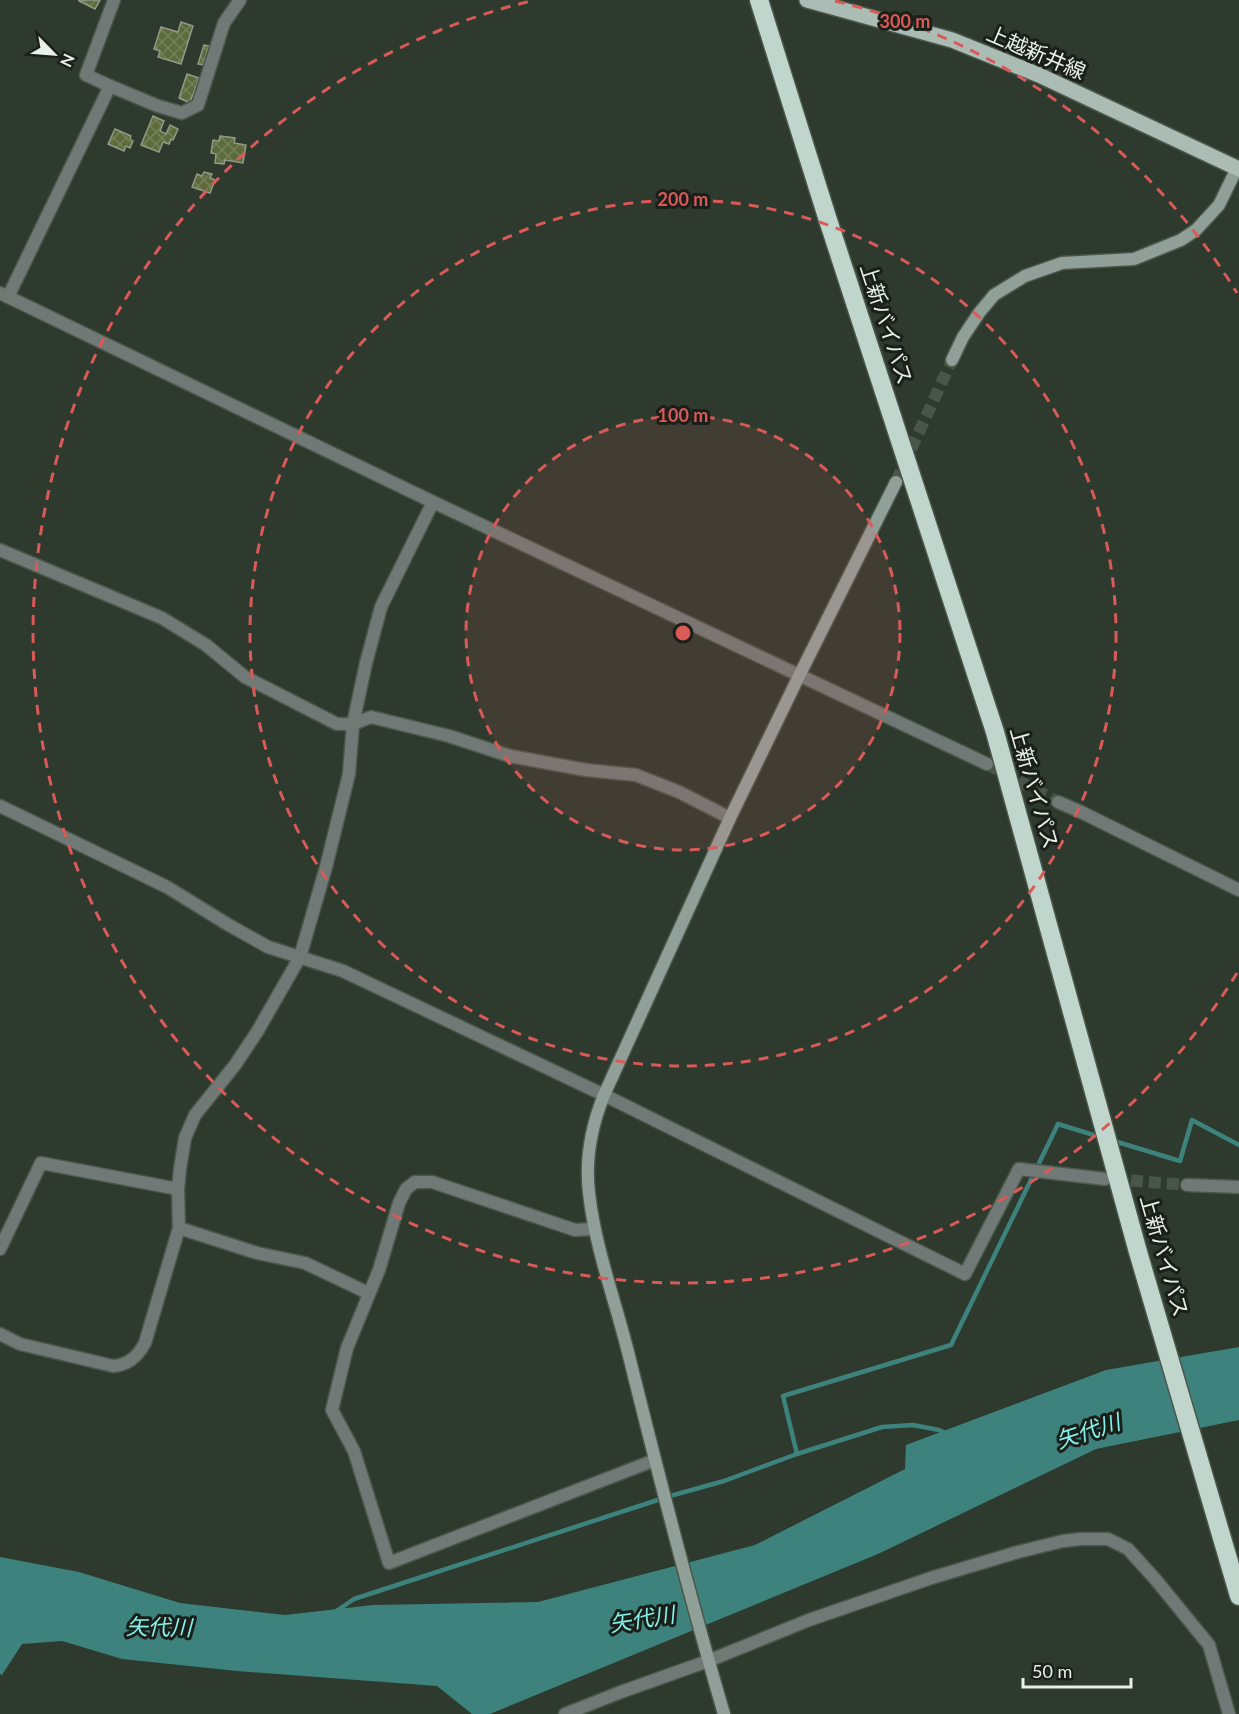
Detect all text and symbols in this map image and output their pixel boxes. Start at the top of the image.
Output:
text: 300 m [880,10,930,32]
street label: 上越新井線 [983,20,1090,84]
north arrow [24,24,84,84]
text: N [57,51,79,70]
text: 200 m [658,188,708,210]
street label: 上新バイパス [856,260,919,387]
text: 100 m [658,404,708,426]
centre of rings [673,623,693,643]
street label: 上新バイパス [1006,724,1065,851]
street label: 上新バイパス [1136,1192,1195,1319]
water label: 矢代川 [1052,1407,1125,1454]
water label: 矢代川 [607,1600,679,1637]
water label: 矢代川 [126,1612,194,1641]
scale bar [1023,1651,1131,1689]
text: 50 m [1032,1660,1072,1682]

